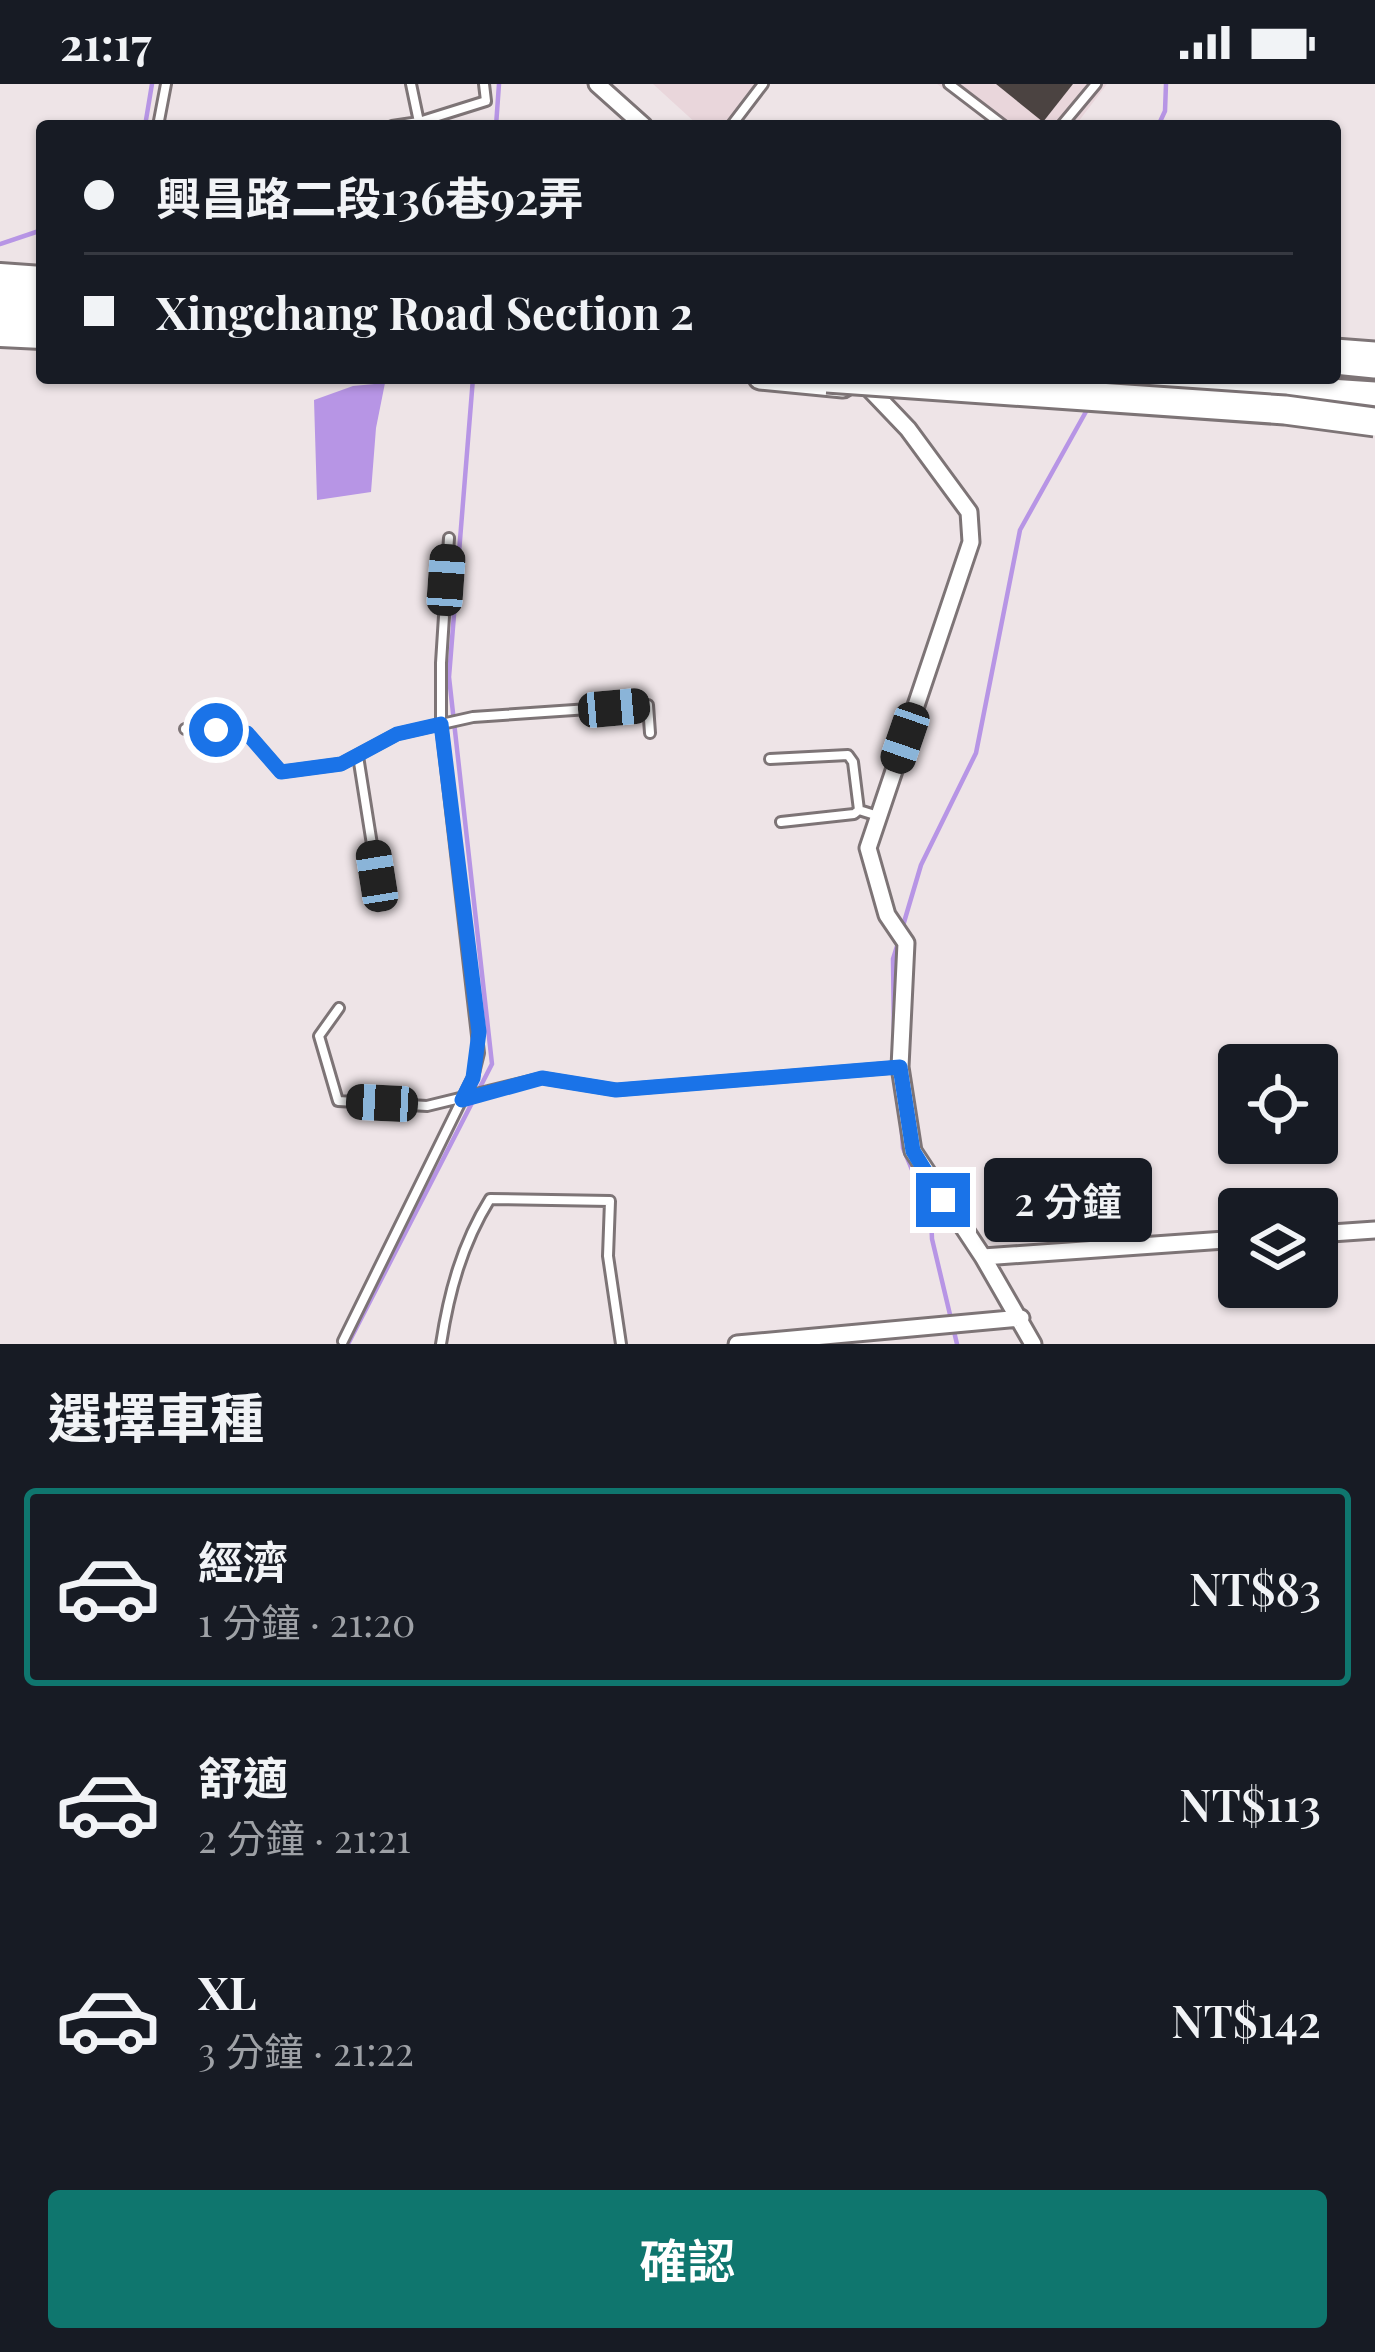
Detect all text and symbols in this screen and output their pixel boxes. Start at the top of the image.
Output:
text: 21:17 [60,12,152,72]
text: 興昌路二段136巷92弄 [156,166,584,226]
text: Xingchang Road Section 2 [156,281,694,341]
car [426,543,466,617]
car [577,687,651,729]
car [876,698,934,778]
route start [189,703,243,757]
car [354,838,400,914]
map controls [1218,1044,1338,1308]
button: locate [1218,1044,1338,1164]
car [345,1083,419,1123]
callout: 2 分鐘 [985,1158,1153,1242]
route end [916,1173,970,1227]
text: 2 分鐘 [1015,1174,1121,1226]
button: layers [1218,1188,1338,1308]
text: 選擇車種 [48,1380,264,1452]
text: 經濟 [198,1530,288,1590]
icon: car [54,1533,162,1641]
text: NT$83 [1189,1557,1321,1617]
text: 1 分鐘 · 21:20 [198,1595,415,1647]
text: 舒適 [198,1746,288,1806]
icon: car [54,1749,162,1857]
text: NT$113 [1179,1773,1321,1833]
text: 2 分鐘 · 21:21 [198,1811,411,1863]
text: XL [198,1961,257,2021]
icon: car [54,1965,162,2073]
text: NT$142 [1171,1989,1321,2049]
text: 3 分鐘 · 21:22 [198,2024,414,2076]
button: 確認 [48,2190,1327,2328]

